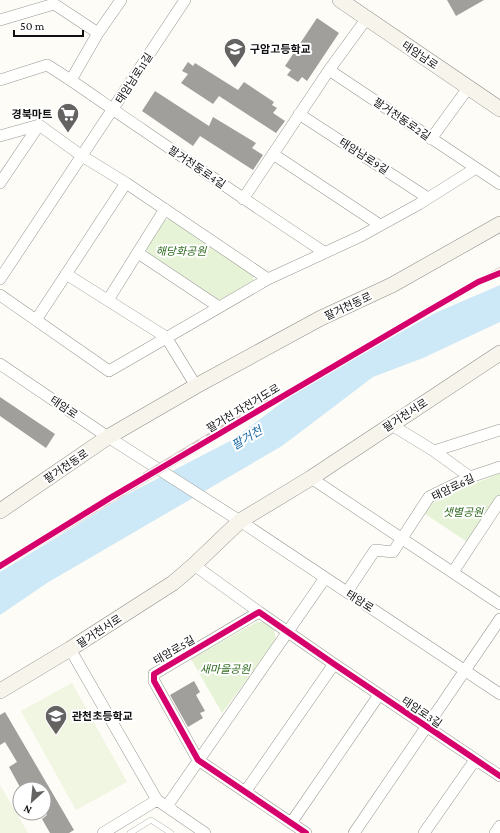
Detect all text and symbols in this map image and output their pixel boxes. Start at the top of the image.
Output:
scale bar [14,12,83,38]
text: 50 m [20,19,45,33]
school or university icon: 구암고등학교 [222,36,248,69]
street label: 태암남로 [400,39,440,71]
place label: 구암고등학교 [250,43,311,55]
street label: 태암남로11길 [113,50,155,106]
street label: 팔거천동로2길 [371,96,433,142]
supermarket icon: 경북마트 [55,101,81,134]
place label: 경북마트 [12,108,52,120]
street label: 태암남로9길 [337,136,391,176]
street label: 팔거천동로4길 [166,143,228,191]
park label: 해당화공원 [156,245,207,257]
street label: 팔거천동로 [323,290,373,322]
street label: 팔거천 자전거도로 [204,381,282,435]
street label: 태암로 [48,394,80,420]
street label: 팔거천서로 [381,396,429,434]
water label: 팔거천 [229,422,266,453]
street label: 팔거천동로 [42,447,90,485]
street label: 태암로6길 [430,472,476,502]
park label: 샛별공원 [443,506,484,518]
street label: 태암로 [344,588,376,614]
street label: 팔거천서로 [75,612,123,650]
street label: 태암로5길 [151,633,197,667]
park label: 새마을공원 [200,663,251,675]
street label: 태암로3길 [400,694,444,730]
school or university icon: 관천초등학교 [43,703,69,736]
place label: 관천초등학교 [72,710,133,722]
north arrow [12,781,52,821]
text: N [21,803,34,817]

